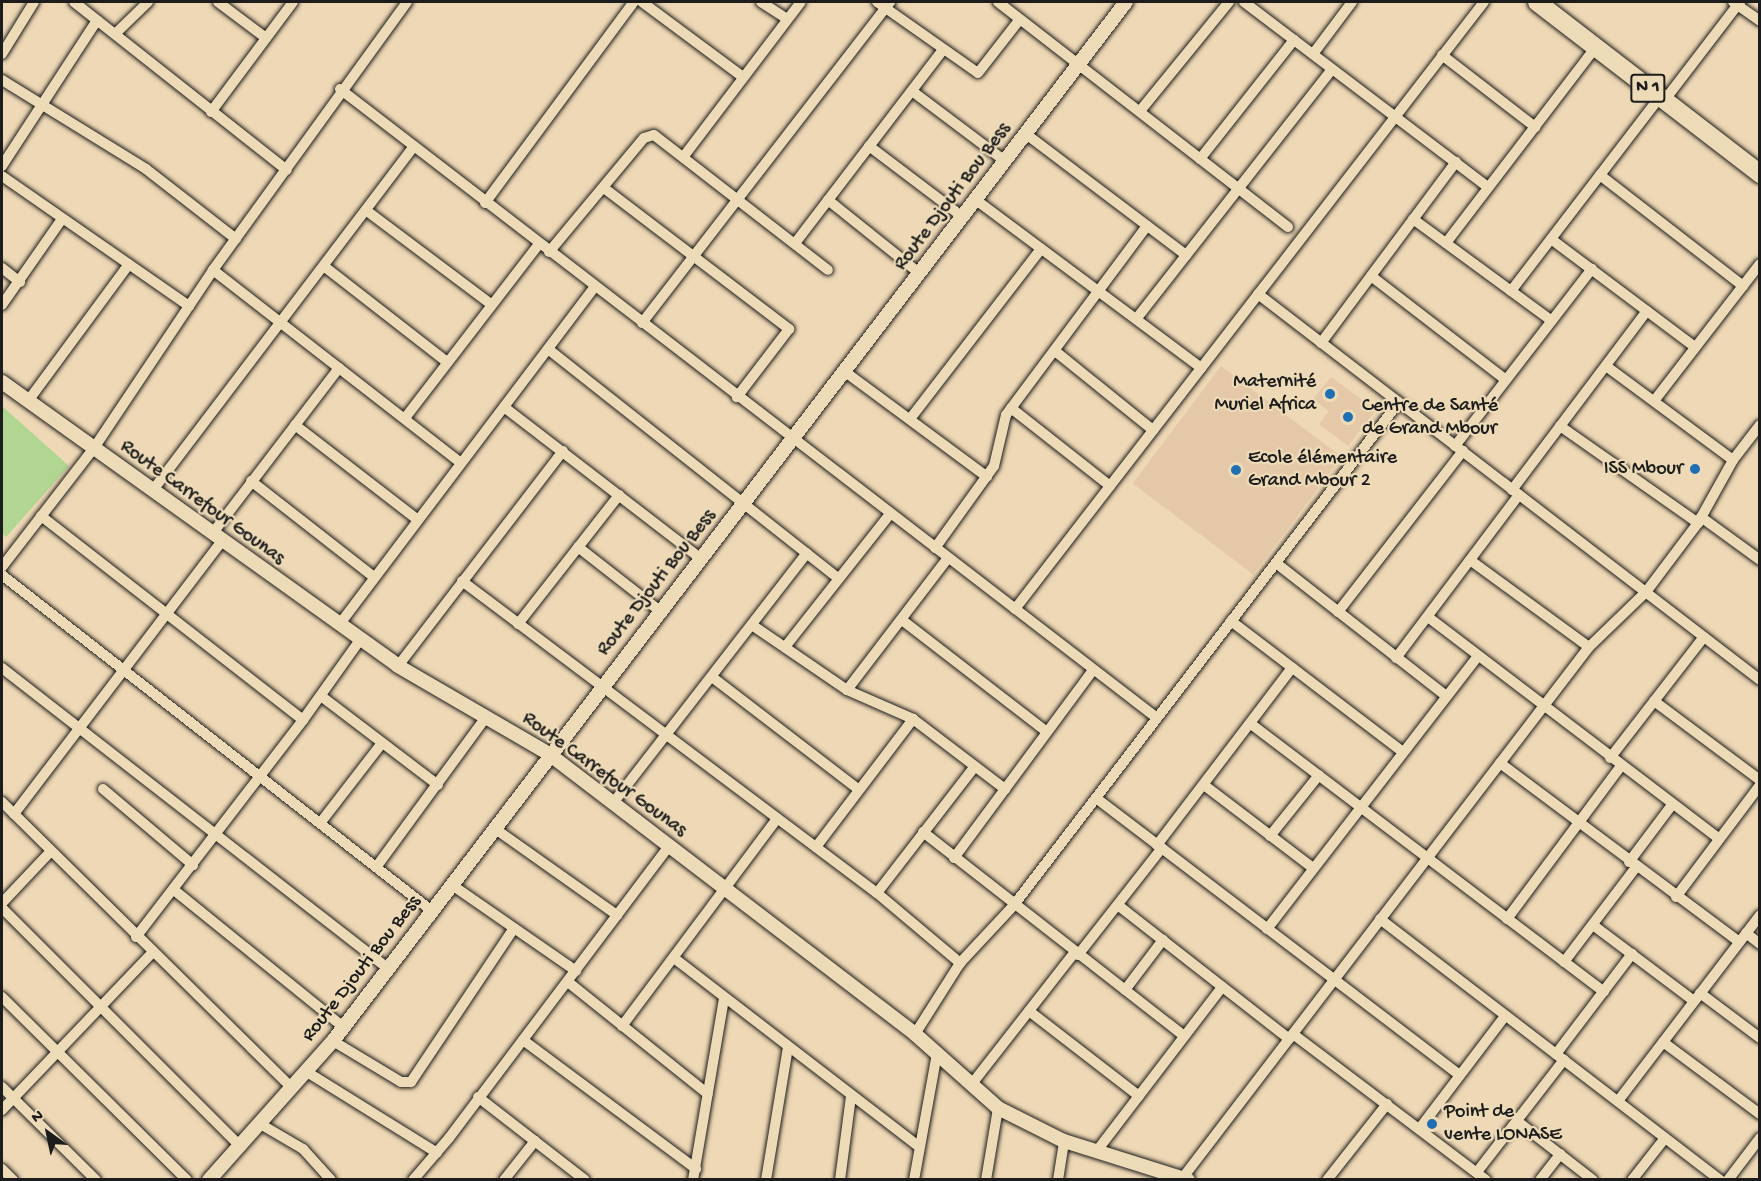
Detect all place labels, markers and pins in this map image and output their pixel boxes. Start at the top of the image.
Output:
place label: Maternité Muriel Africa [1215,371,1316,418]
marker: Maternité Muriel Africa [1321,385,1339,403]
place label: Centre de Santé de Grand Mbour [1362,394,1498,441]
marker: Centre de Santé de Grand Mbour [1339,408,1357,426]
place label: Ecole élémentaire Grand Mbour 2 [1248,446,1397,493]
place label: ISS Mbour [1604,457,1683,481]
marker: ISS Mbour [1688,462,1702,476]
marker: Ecole élémentaire Grand Mbour 2 [1229,463,1243,477]
place label: Point de vente LONASE [1444,1100,1562,1147]
marker: Point de vente LONASE [1425,1117,1439,1131]

